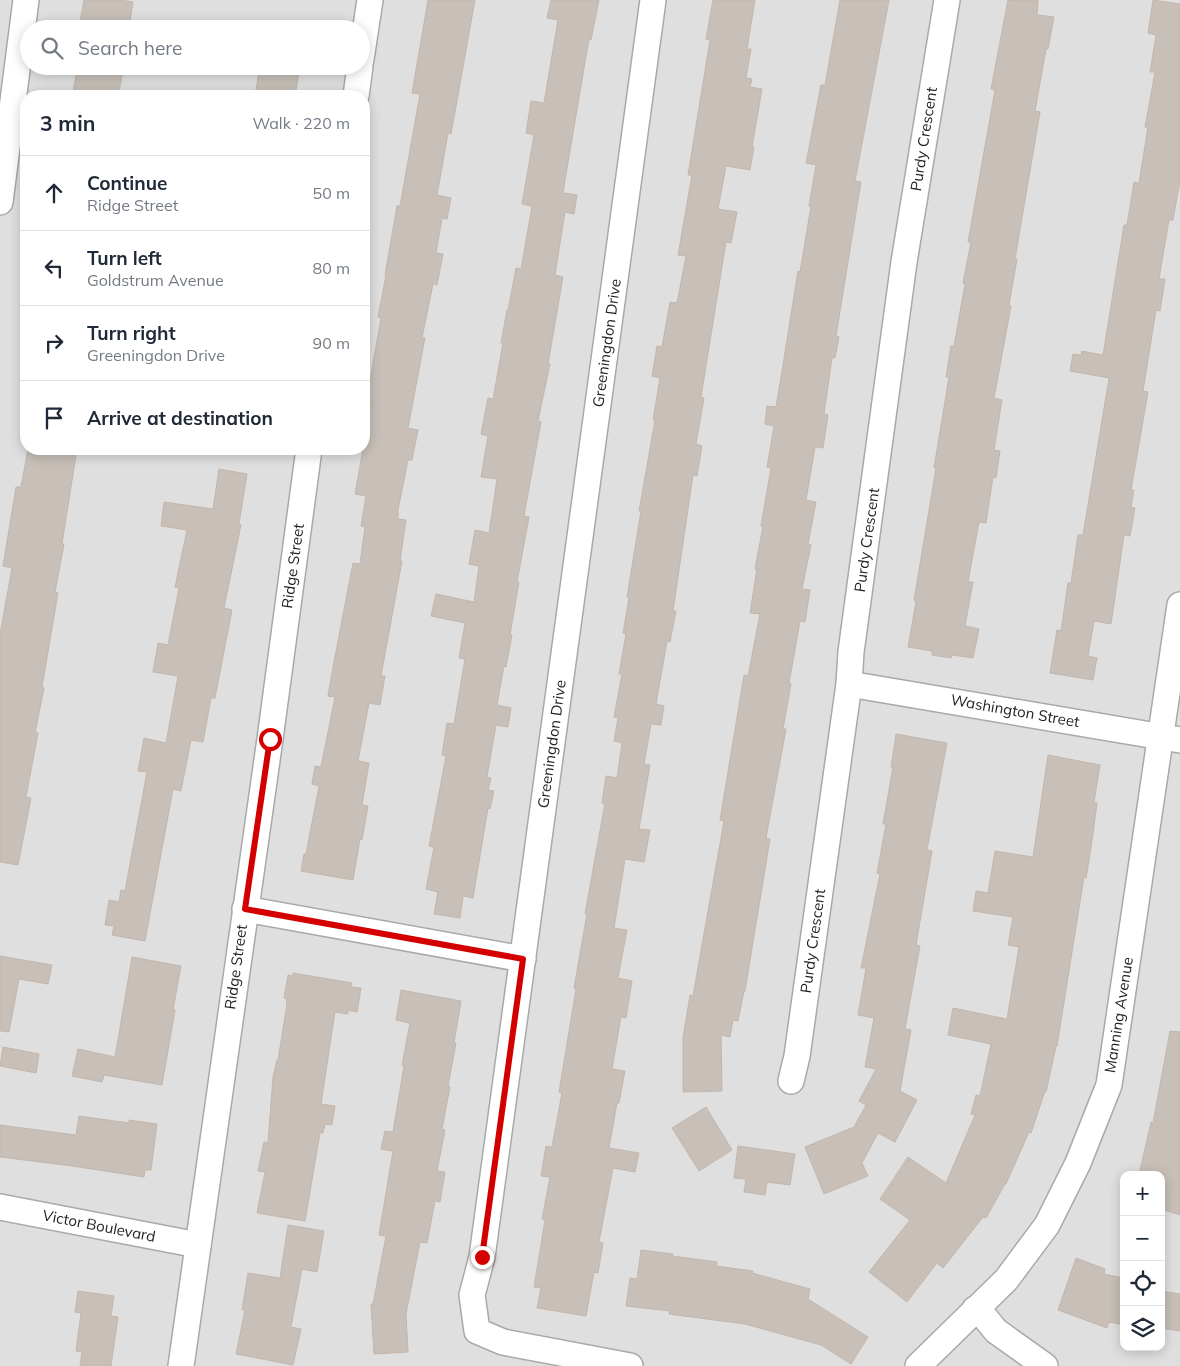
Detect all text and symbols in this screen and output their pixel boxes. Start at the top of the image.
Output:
search box [20,20,370,75]
icon: search [38,34,66,62]
text: Search here [78,36,182,60]
street label: Purdy Crescent [906,85,941,192]
text: 3 min [40,110,95,136]
text: Walk · 220 m [252,113,350,133]
text: Continue [87,171,167,195]
icon: ahead [40,179,68,207]
text: 50 m [313,183,350,203]
text: Ridge Street [87,195,178,215]
text: Turn left [87,246,162,270]
icon: left [40,254,68,282]
text: 80 m [313,258,350,278]
text: Goldstrum Avenue [87,270,224,290]
street label: Greeningdon Drive [588,278,625,408]
text: Turn right [87,321,176,345]
icon: right [40,329,68,357]
text: 90 m [313,333,350,353]
text: Greeningdon Drive [87,345,225,365]
icon: arrive [40,404,68,432]
text: Arrive at destination [87,406,273,430]
street label: Purdy Crescent [850,486,883,593]
street label: Ridge Street [277,522,308,610]
street label: Greeningdon Drive [533,679,570,809]
street label: Washington Street [949,690,1081,731]
route start [259,728,282,751]
street label: Purdy Crescent [796,887,829,994]
street label: Ridge Street [220,923,251,1011]
street label: Manning Avenue [1100,956,1137,1074]
map controls [1120,1171,1165,1351]
button: + [1120,1171,1165,1216]
street label: Victor Boulevard [41,1205,157,1246]
button: − [1120,1216,1165,1261]
route end [471,1246,494,1269]
button: locate [1120,1261,1165,1306]
button: layers [1120,1306,1165,1351]

